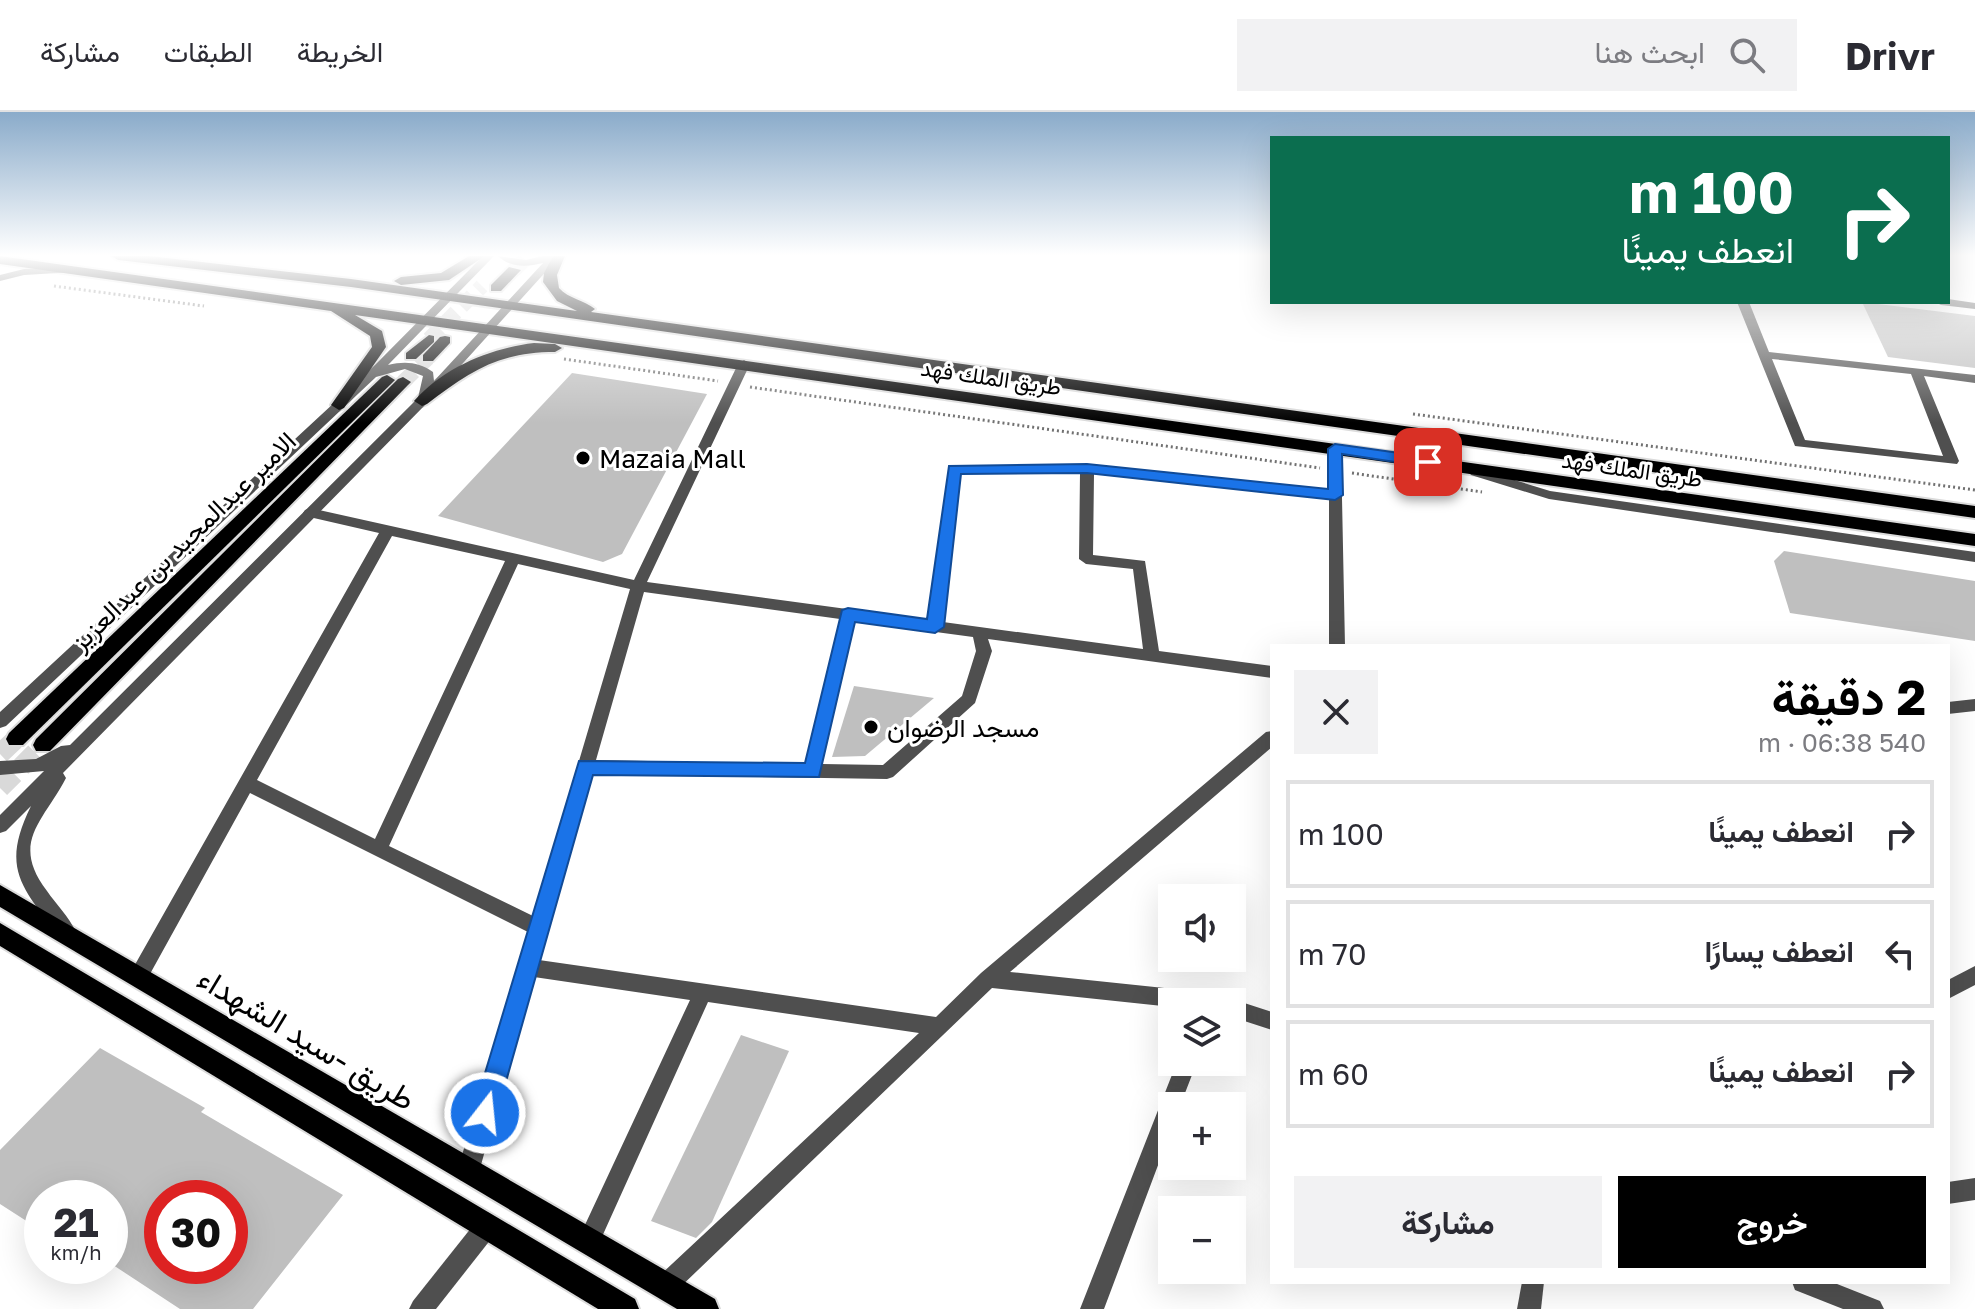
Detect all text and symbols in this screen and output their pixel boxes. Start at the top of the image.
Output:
search box [1237,19,1797,91]
icon: search [1725,33,1769,77]
text: Drivr [1845,33,1935,78]
text: ابحث هنا [1595,34,1705,70]
text: مشاركة [40,35,120,68]
text: الطبقات [164,35,253,68]
text: الخريطة [297,35,383,68]
text: 100 m [1629,158,1794,225]
icon: right [1822,168,1926,272]
text: انعطف يمينًا [1622,228,1794,271]
street label: طريق الملك فهد [919,354,1063,401]
street label: الامير عبدالمجيد بن عبدالعزيز [63,425,303,658]
pin [1394,428,1462,496]
icon: arrive [1406,440,1450,484]
place label: Mazaia Mall [599,443,746,474]
street label: طريق الملك فهد [1560,446,1704,493]
marker: Mazaia Mall [574,449,592,467]
text: 2 دقيقة [1772,668,1926,726]
button: close [1294,670,1378,754]
place label: مسجد الرضوان [887,712,1039,744]
marker: مسجد الرضوان [862,718,880,736]
text: 540 m · 06:38 [1758,727,1926,758]
icon: right [1878,812,1922,856]
text: انعطف يمينًا [1708,813,1854,849]
text: 100 m [1298,816,1384,852]
map controls [1158,884,1246,1284]
button: sound [1158,884,1246,972]
icon: left [1878,932,1922,976]
text: انعطف يسارًا [1705,933,1854,969]
text: 70 m [1298,936,1367,972]
street label: طريق -سيد الشهداء [190,958,423,1120]
button: layers [1158,988,1246,1076]
icon: right [1878,1052,1922,1096]
text: انعطف يمينًا [1708,1053,1854,1089]
text: 60 m [1298,1056,1369,1092]
position arrow [443,1071,527,1155]
button: + [1158,1092,1246,1180]
button: مشاركة [1294,1176,1602,1268]
button: خروج [1618,1176,1926,1268]
speed limit sign: 30 [144,1180,248,1284]
button: − [1158,1196,1246,1284]
text: 21 [54,1198,99,1246]
text: km/h [51,1240,101,1264]

